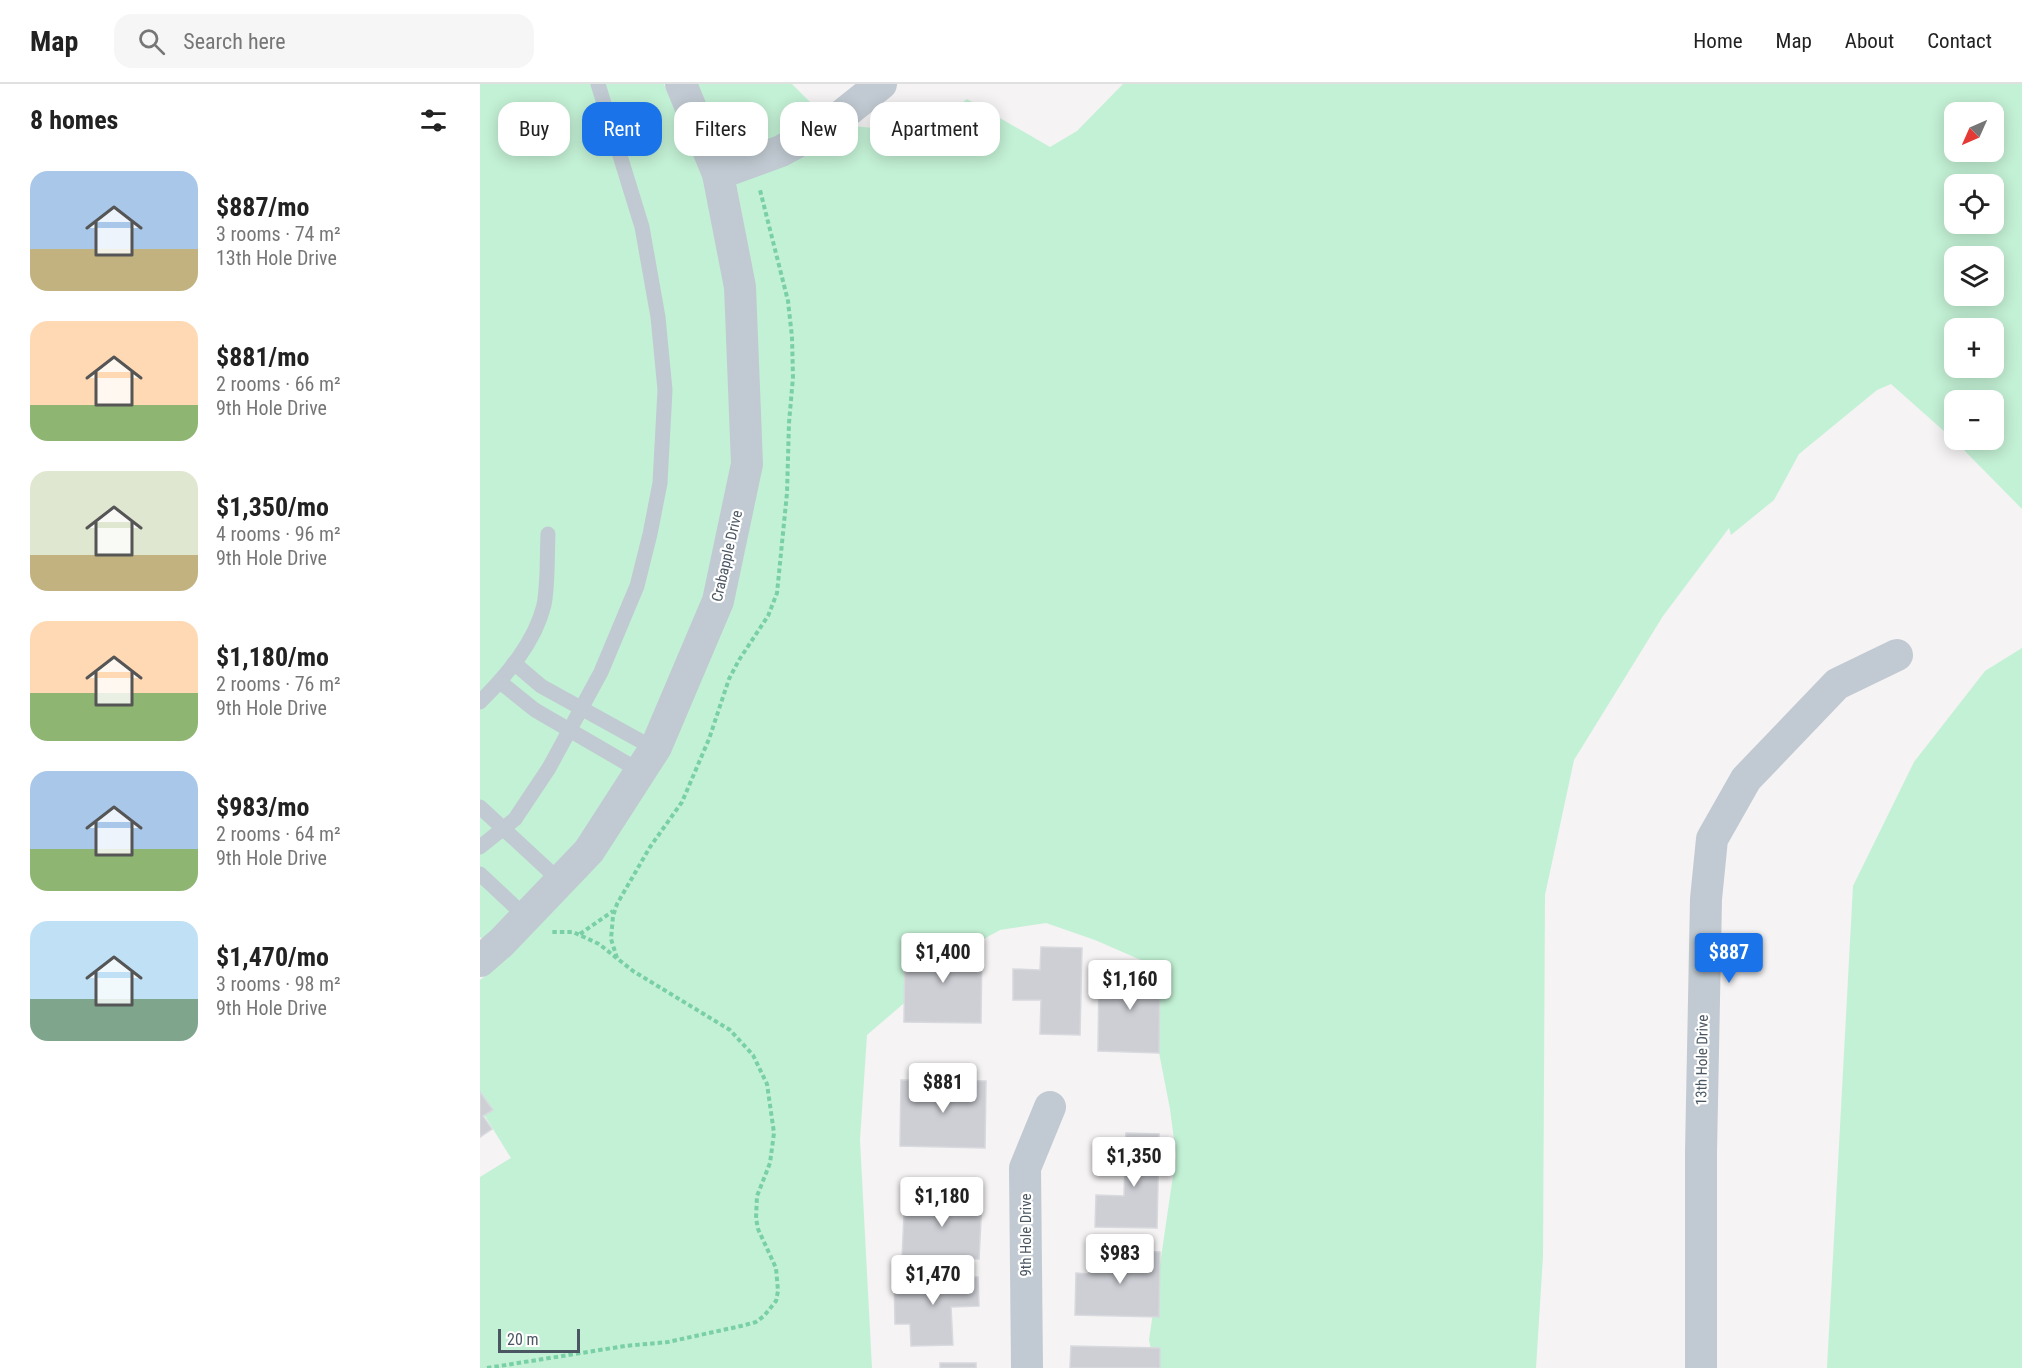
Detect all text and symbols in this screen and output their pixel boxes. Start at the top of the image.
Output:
search box [114,14,534,68]
text: Map [30,25,78,58]
icon: search [135,25,168,58]
text: Search here [183,29,286,54]
text: Home [1693,29,1743,53]
text: Map [1776,29,1812,53]
text: About [1845,29,1894,53]
text: Contact [1927,29,1992,53]
chip: Buy [498,102,570,156]
chip: Rent [582,102,662,156]
chip: Filters [674,102,768,156]
chip: New [780,102,858,156]
chip: Apartment [870,102,1000,156]
north arrow [1944,102,2004,162]
map controls [1944,102,2004,450]
icon: filters [417,104,450,137]
text: 8 homes [30,105,118,135]
button: locate [1944,174,2004,234]
text: $887/mo [216,192,309,222]
icon: home [78,195,150,267]
text: 3 rooms · 74 m² [216,222,341,246]
text: 13th Hole Drive [216,246,337,270]
button: layers [1944,246,2004,306]
button: + [1944,318,2004,378]
text: $881/mo [216,342,309,372]
icon: home [78,345,150,417]
text: 2 rooms · 66 m² [216,372,341,396]
button: − [1944,390,2004,450]
text: 9th Hole Drive [216,396,327,420]
text: $1,350/mo [216,492,329,522]
icon: home [78,495,150,567]
street label: Crabapple Drive [708,509,746,603]
text: 4 rooms · 96 m² [216,522,341,546]
text: 9th Hole Drive [216,546,327,570]
text: $1,180/mo [216,642,329,672]
icon: home [78,645,150,717]
text: 2 rooms · 76 m² [216,672,341,696]
text: 9th Hole Drive [216,696,327,720]
text: $983/mo [216,792,309,822]
icon: home [78,795,150,867]
text: 2 rooms · 64 m² [216,822,341,846]
text: 9th Hole Drive [216,846,327,870]
pin: $1,400 [894,933,992,984]
pin: $887 [1693,933,1765,984]
text: $1,400 [915,940,971,964]
text: $887 [1709,940,1749,964]
text: $1,470/mo [216,942,329,972]
icon: home [78,945,150,1017]
pin: $1,160 [1081,960,1179,1011]
text: $1,160 [1102,967,1158,991]
text: 3 rooms · 98 m² [216,972,341,996]
text: 9th Hole Drive [216,996,327,1020]
street label: 13th Hole Drive [1692,1015,1712,1105]
pin: $881 [907,1063,979,1114]
text: $881 [923,1070,963,1094]
pin: $1,350 [1085,1137,1183,1188]
text: $1,350 [1106,1144,1162,1168]
pin: $1,180 [893,1177,991,1228]
text: $1,180 [914,1184,970,1208]
street label: 9th Hole Drive [1017,1193,1035,1277]
pin: $983 [1084,1234,1156,1285]
text: $983 [1100,1241,1140,1265]
pin: $1,470 [884,1255,982,1306]
text: $1,470 [905,1262,961,1286]
scale bar [498,1326,580,1354]
text: 20 m [507,1330,539,1349]

